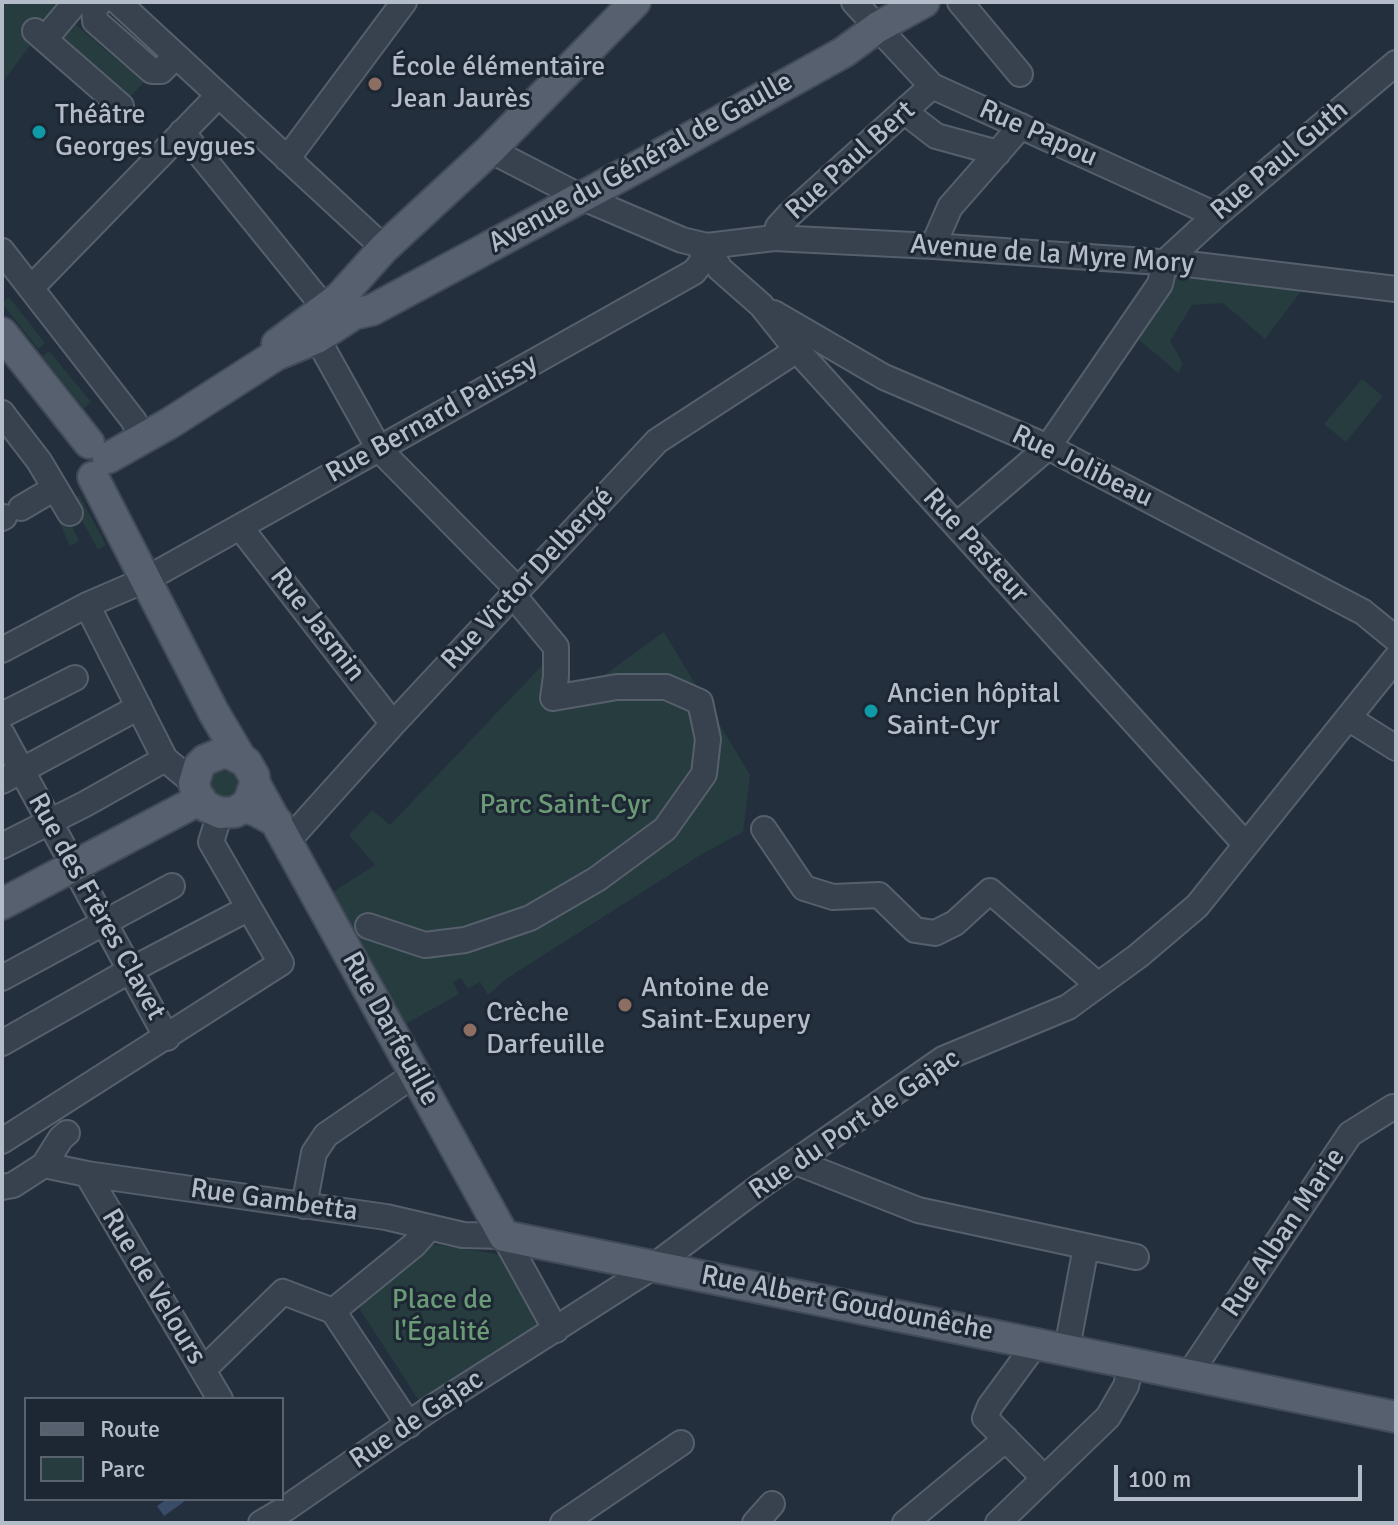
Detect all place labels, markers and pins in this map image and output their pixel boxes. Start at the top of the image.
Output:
place label: École élémentaire Jean Jaurès [391,51,605,117]
marker: École élémentaire Jean Jaurès [366,75,384,93]
place label: Théâtre Georges Leygues [55,99,256,165]
marker: Théâtre Georges Leygues [30,123,48,141]
place label: Ancien hôpital Saint-Cyr [887,678,1060,744]
marker: Ancien hôpital Saint-Cyr [862,702,880,720]
place label: Antoine de Saint-Exupery [641,972,810,1038]
marker: Antoine de Saint-Exupery [616,996,634,1014]
place label: Crèche Darfeuille [486,997,605,1063]
marker: Crèche Darfeuille [461,1021,479,1039]

